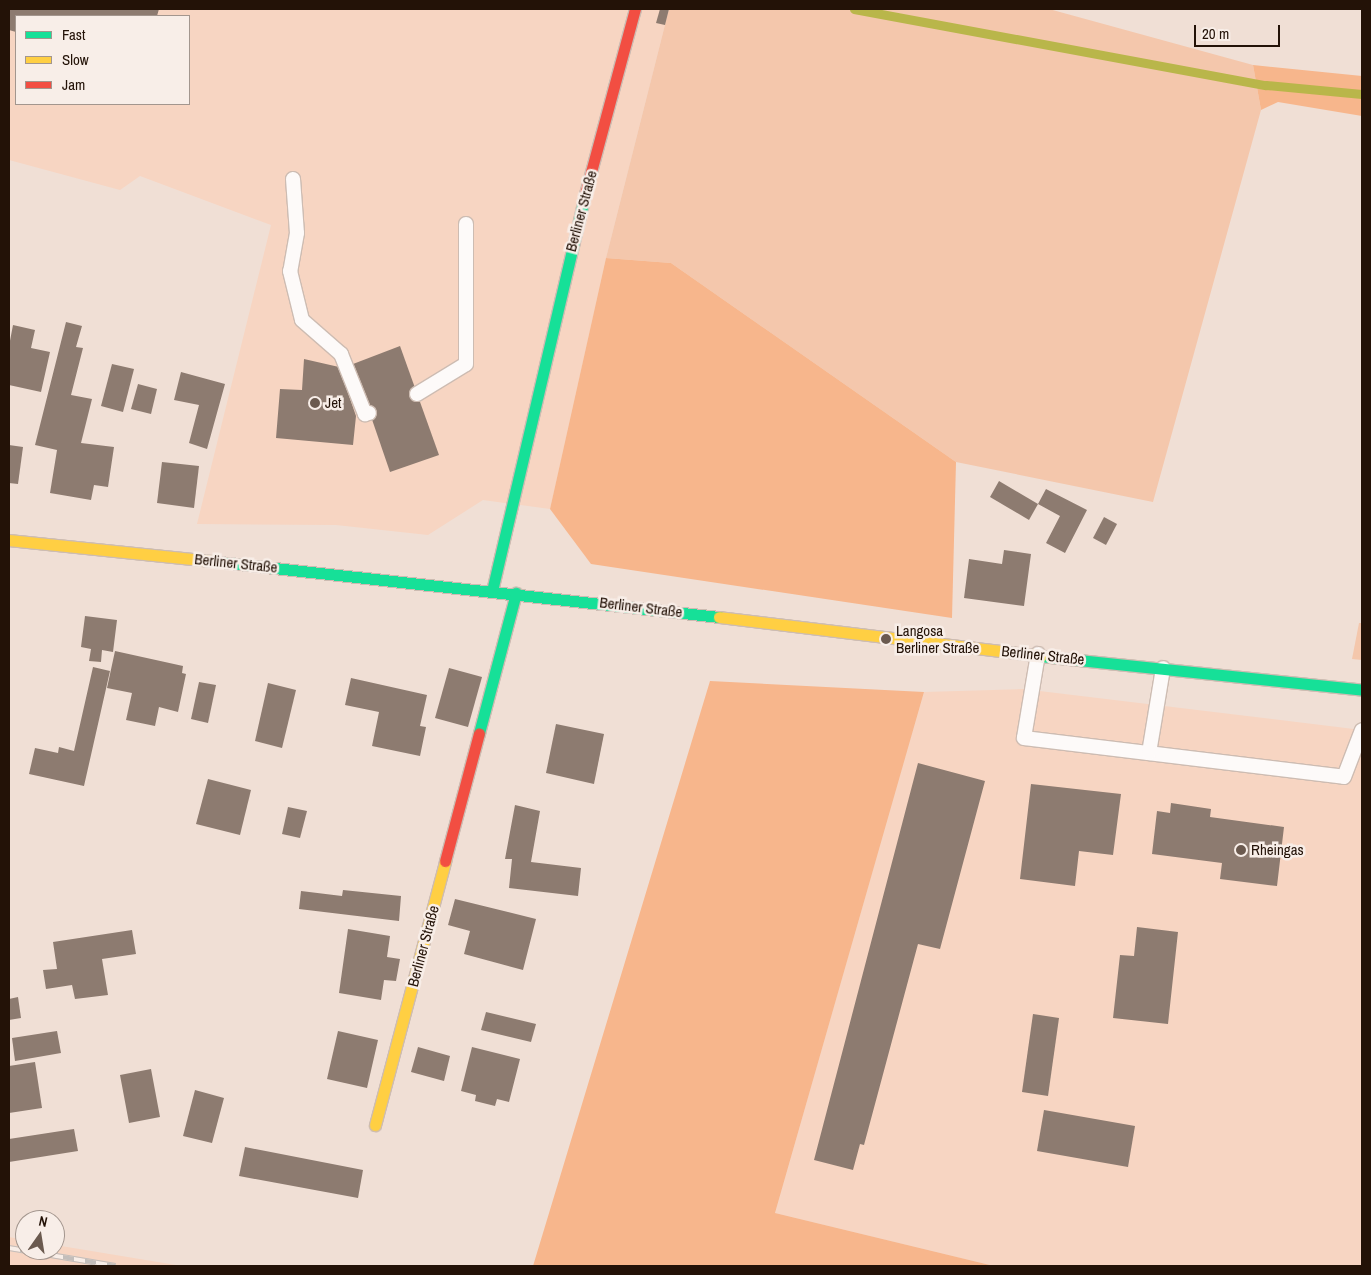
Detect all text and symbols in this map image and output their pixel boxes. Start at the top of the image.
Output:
legend [15,15,190,105]
scale bar [1196,15,1282,47]
text: 20 m [1202,23,1229,44]
text: Fast [62,24,85,45]
text: Slow [62,49,89,70]
text: Jam [62,74,85,95]
street label: Berliner Straße [562,168,600,254]
place label: Jet [325,394,341,412]
marker: Jet [309,397,321,409]
street label: Berliner Straße [194,550,278,576]
street label: Berliner Straße [599,593,683,621]
place label: Langosa Berliner Straße [896,621,979,656]
marker: Langosa Berliner Straße [880,633,892,645]
street label: Berliner Straße [1001,642,1085,668]
place label: Rheingas [1251,841,1304,859]
marker: Rheingas [1235,844,1247,856]
street label: Berliner Straße [404,903,442,989]
north arrow [15,1210,65,1260]
text: N [37,1212,49,1231]

